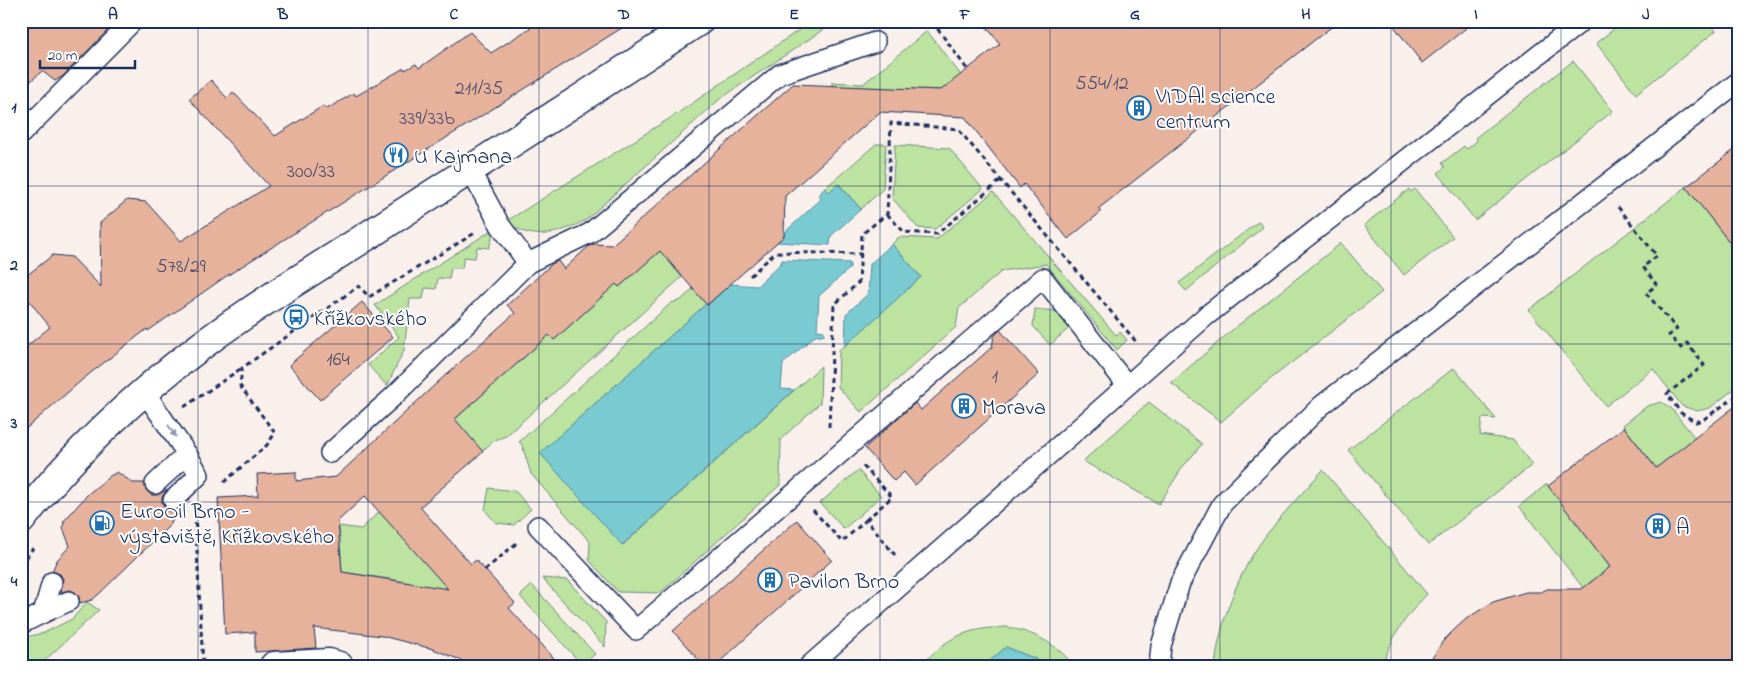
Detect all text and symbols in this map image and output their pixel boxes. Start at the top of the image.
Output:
text: A [108,3,118,27]
text: B [277,3,289,27]
text: C [450,3,459,27]
text: D [617,3,630,27]
text: E [789,3,799,27]
text: F [959,3,971,27]
text: G [1130,3,1140,27]
text: H [1301,3,1311,27]
text: I [1474,3,1478,27]
text: J [1642,3,1650,27]
scale bar [40,38,135,70]
text: 20 m [48,45,78,67]
house number: 554/12 [1075,70,1129,99]
house number: 211/35 [455,75,503,104]
place label: VIDA! science centrum [1155,82,1275,139]
building icon: VIDA! science centrum [1126,95,1152,121]
text: 1 [11,96,17,120]
house number: 339/33b [399,105,455,134]
restaurant icon: U Kajmana [383,142,409,168]
place label: U Kajmana [414,142,512,174]
house number: 300/33 [287,158,335,187]
house number: 578/29 [156,253,206,282]
text: 2 [9,254,18,278]
bus stop icon: Křížkovského [283,304,309,330]
place label: Křížkovského [314,304,427,336]
house number: 164 [326,346,350,375]
house number: 1 [992,363,998,392]
building icon: Morava [951,393,977,419]
place label: Morava [982,393,1046,425]
text: 3 [10,412,18,436]
one-way arrow [167,425,177,438]
place label: EuroOil Brno - výstaviště, Křížkovského [120,497,334,555]
fuel station icon: EuroOil Brno - výstaviště, Křížkovského [89,510,115,536]
building icon: A [1645,513,1671,539]
place label: A [1676,513,1690,545]
building icon: Pavilon Brno [757,567,783,593]
place label: Pavilon Brno [788,567,899,599]
text: 4 [10,570,18,594]

